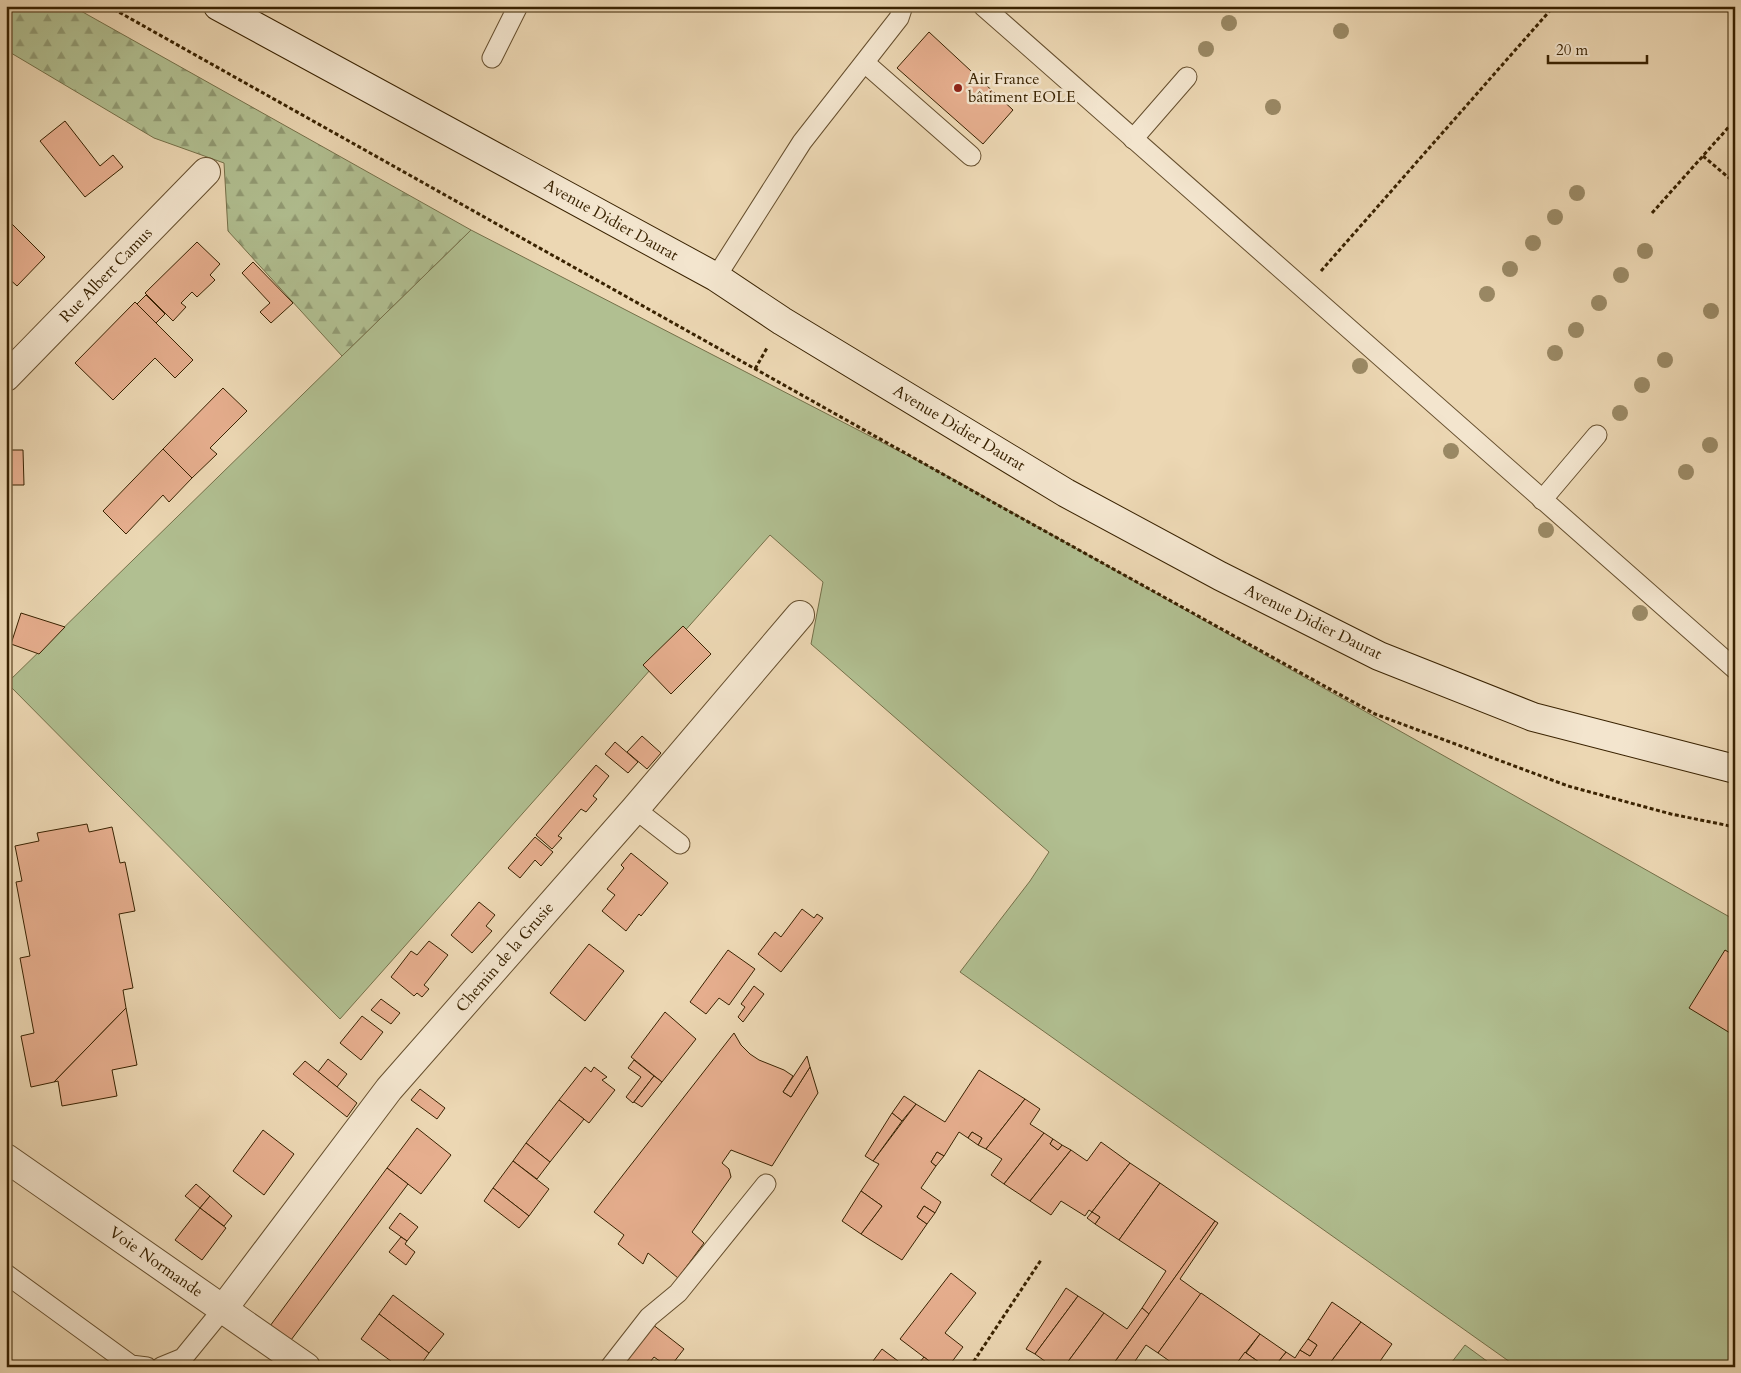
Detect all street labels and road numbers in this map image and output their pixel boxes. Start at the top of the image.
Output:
street label: Avenue Didier Daurat [540,174,682,266]
street label: Rue Albert Camus [55,222,157,328]
street label: Avenue Didier Daurat [889,380,1029,476]
street label: Avenue Didier Daurat [1241,579,1385,665]
street label: Chemin de la Grusie [451,897,559,1017]
street label: Voie Normande [105,1221,207,1303]

